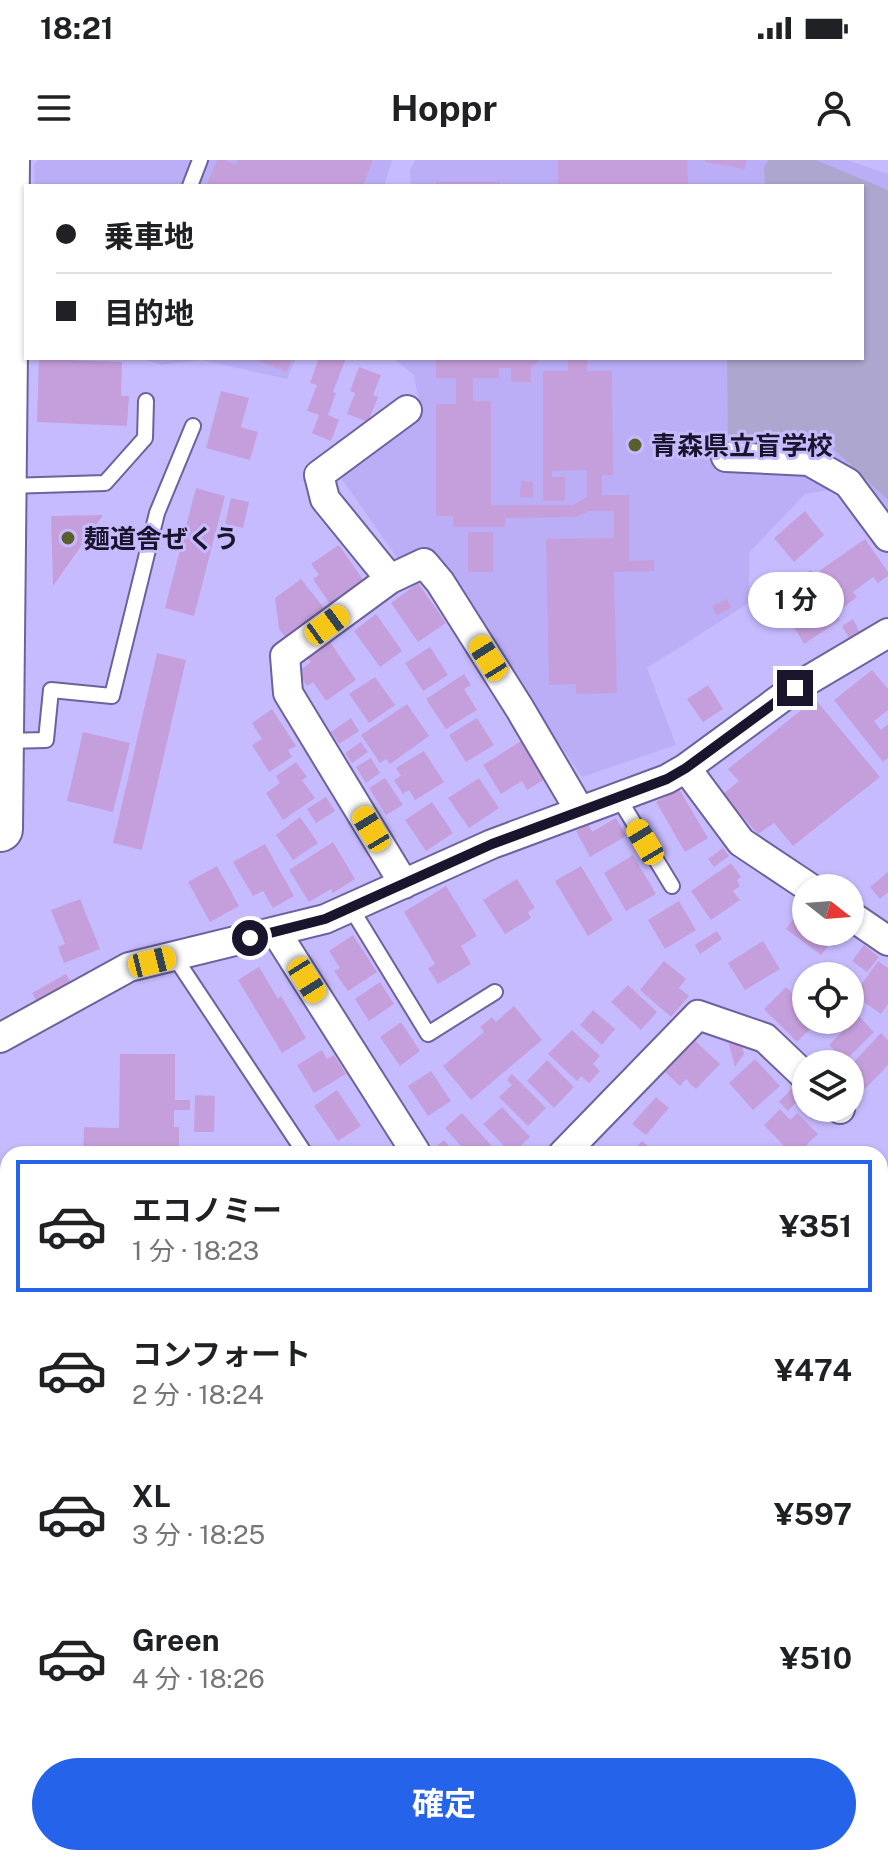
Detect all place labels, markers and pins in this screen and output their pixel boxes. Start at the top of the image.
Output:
place label: 青森県立盲学校 [651,430,833,461]
marker: 青森県立盲学校 [626,436,644,454]
place label: 麺道舎ぜくう [84,523,239,554]
marker: 麺道舎ぜくう [59,529,77,547]

